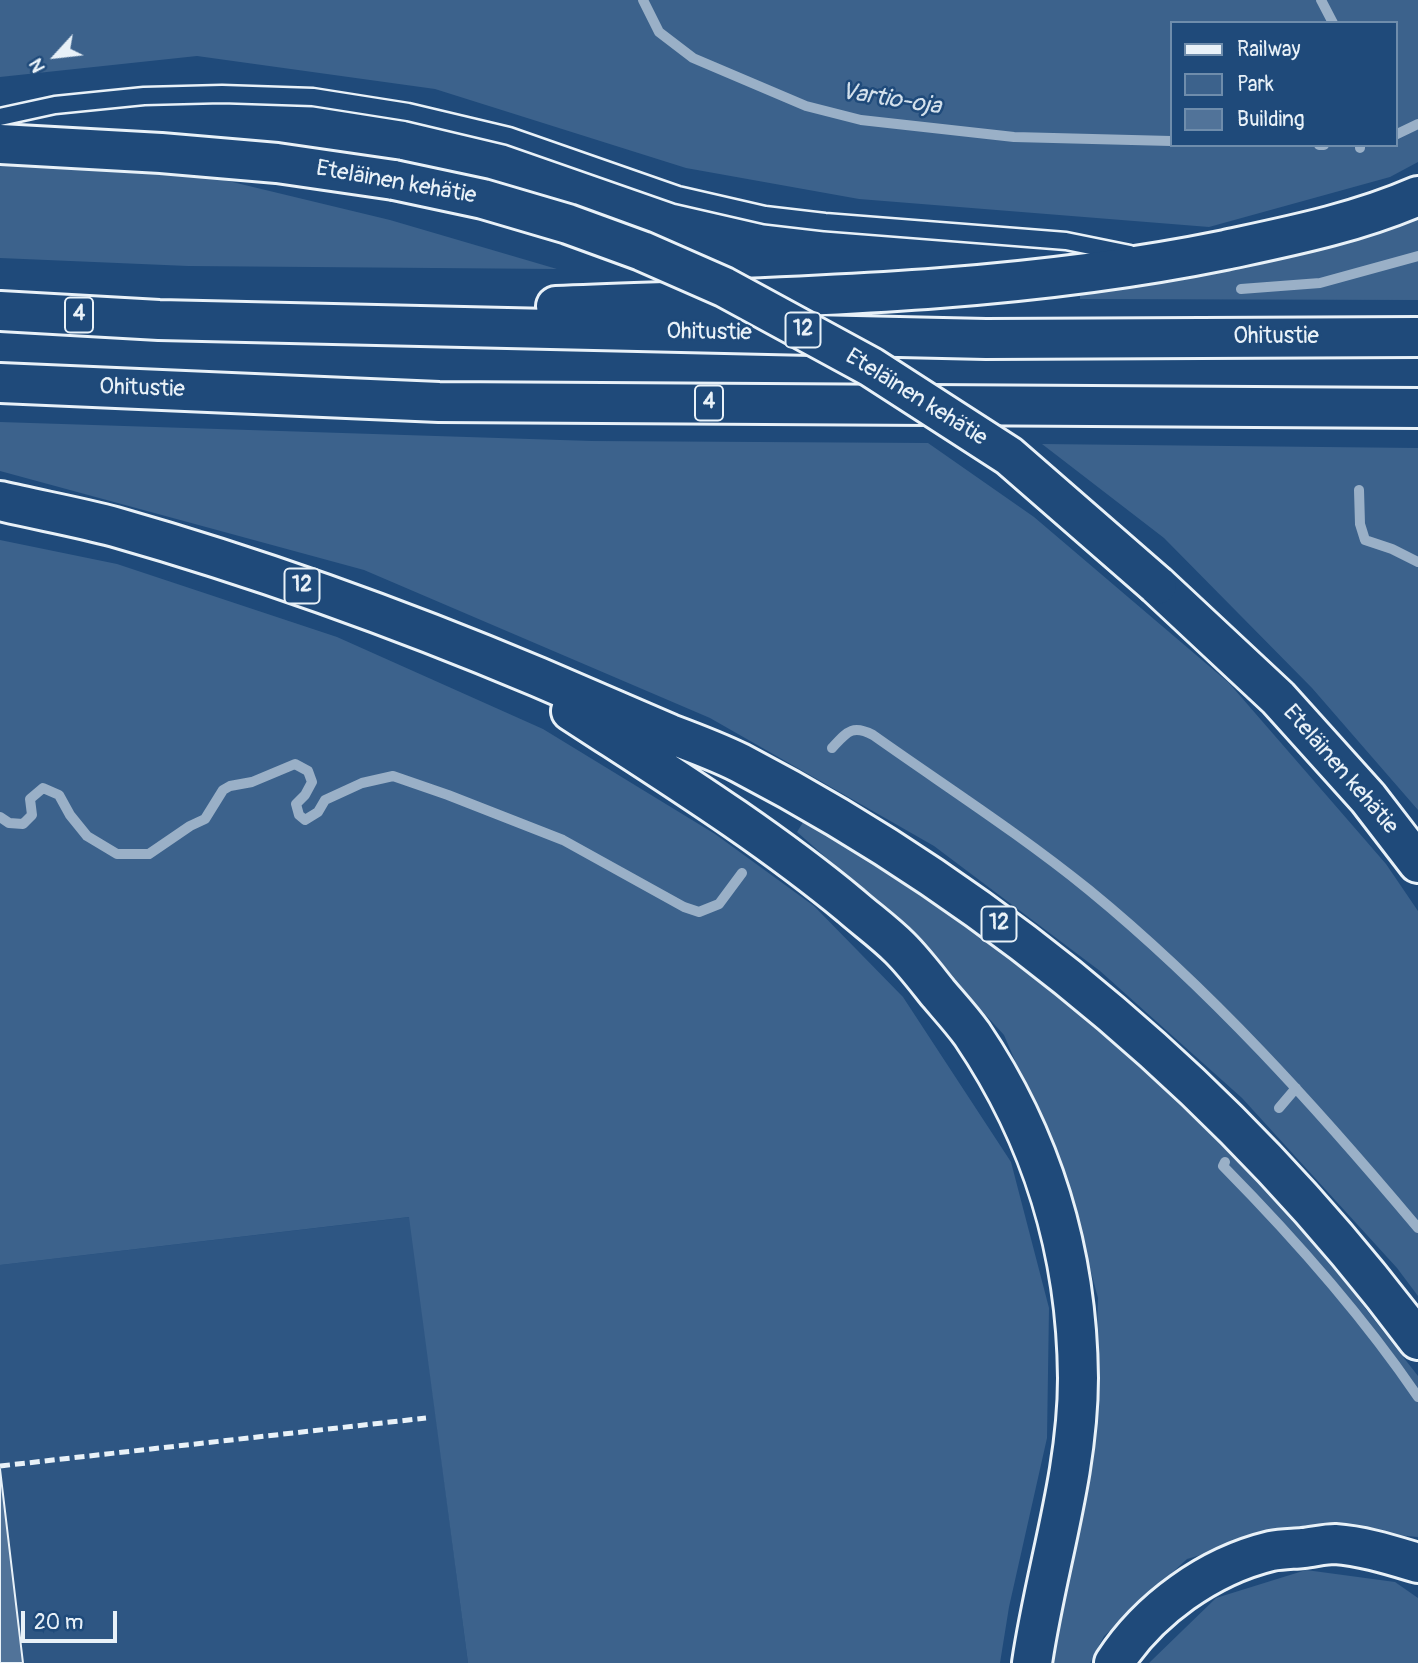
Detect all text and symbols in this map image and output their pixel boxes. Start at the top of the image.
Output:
north arrow [21,21,91,91]
legend [1170,21,1397,147]
text: Railway [1237,36,1301,63]
text: N [24,54,51,77]
text: Park [1237,71,1274,98]
water label: Vartio-oja [839,78,943,122]
text: Building [1237,106,1304,133]
street label: Eteläinen kehätie [314,155,478,211]
road number: 4 [65,298,93,332]
road number: 12 [786,312,820,348]
street label: Ohitustie [666,318,752,348]
street label: Ohitustie [1233,323,1319,351]
street label: Eteläinen kehätie [840,343,992,453]
street label: Ohitustie [99,374,185,404]
road number: 4 [695,386,723,420]
road number: 12 [284,568,320,604]
street label: Eteläinen kehätie [1276,700,1404,840]
road number: 12 [982,906,1016,942]
scale bar [24,1596,121,1640]
text: 20 m [34,1609,83,1636]

